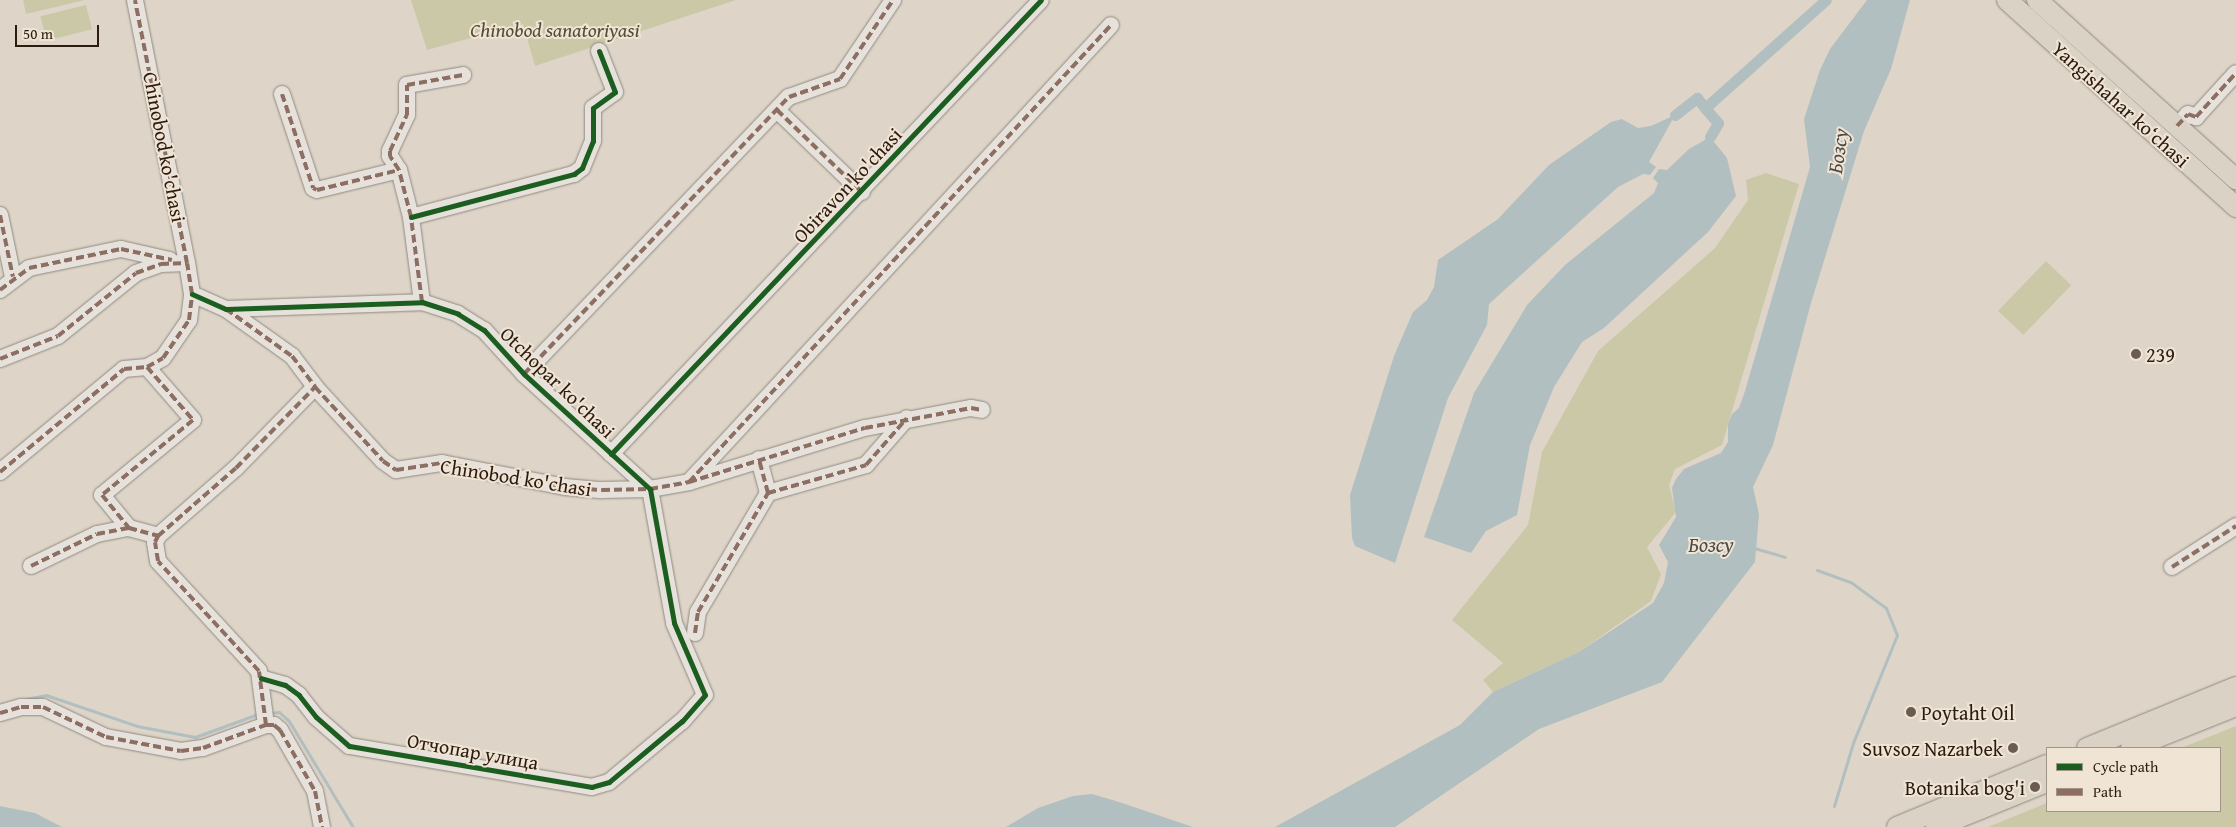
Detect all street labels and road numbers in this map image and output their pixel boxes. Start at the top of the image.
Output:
street label: Yangishahar ko‘chasi [2047,36,2195,172]
street label: Chinobod ko'chasi [139,70,191,224]
street label: Obiravon ko'chasi [788,122,906,248]
street label: Otchopar ko'chasi [496,321,620,443]
street label: Chinobod ko'chasi [439,453,593,501]
street label: Отчопар улица [406,728,540,774]

